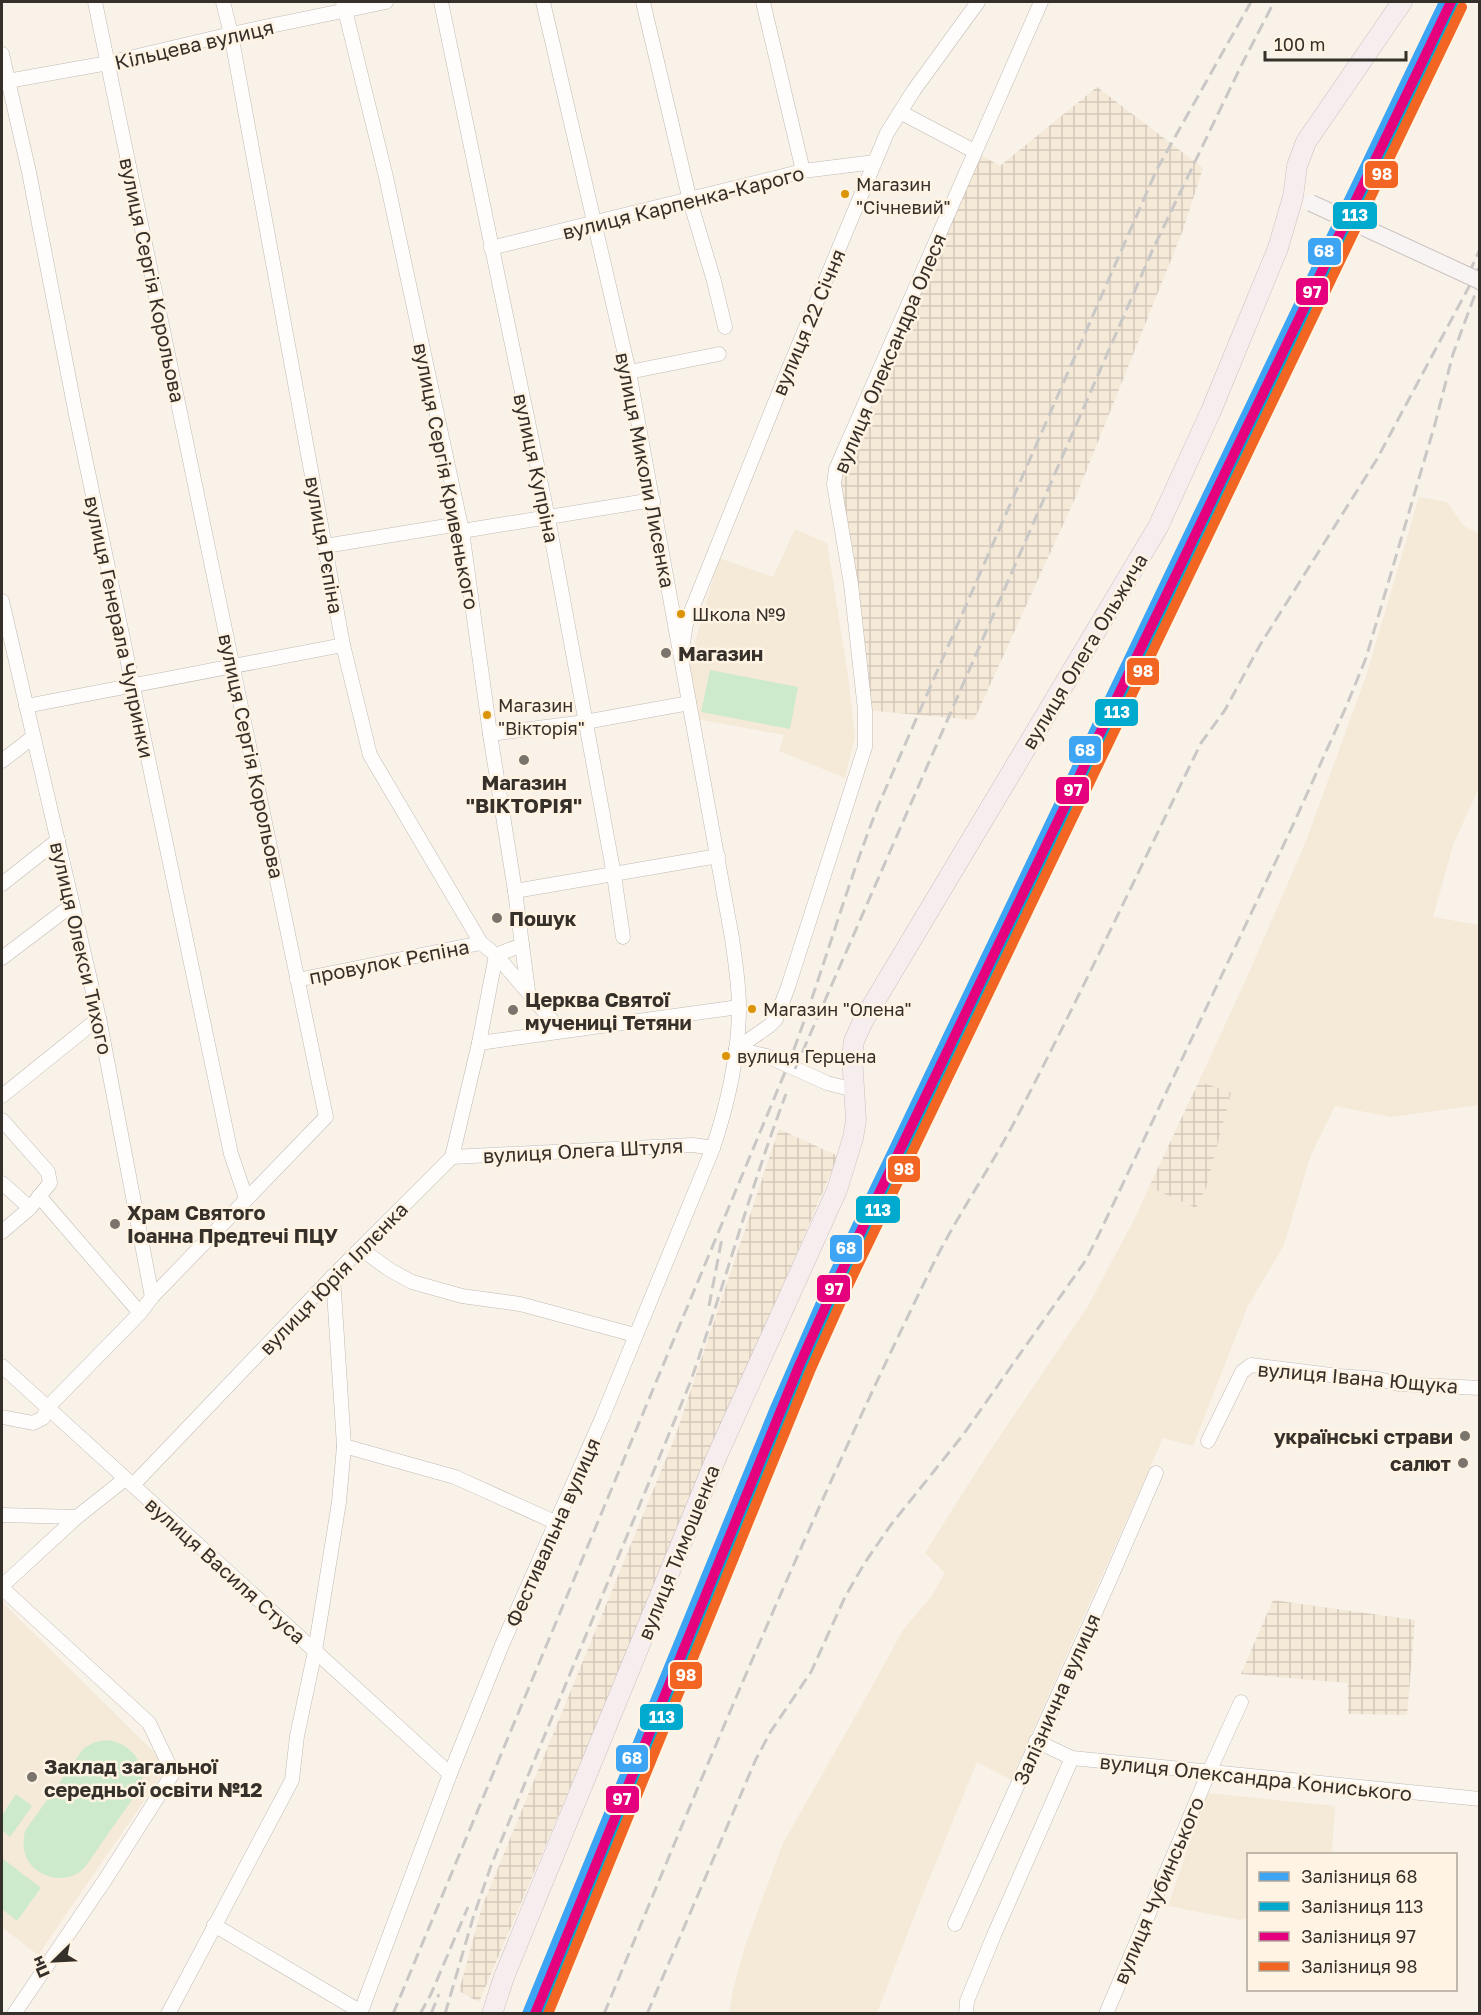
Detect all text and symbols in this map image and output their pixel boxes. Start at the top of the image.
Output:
street label: Кільцева вулиця [112,14,276,74]
scale bar [1265,24,1406,62]
text: 100 m [1274,33,1325,55]
street label: вулиця Сергія Корольова [115,155,191,405]
street label: вулиця Карпенка-Карого [560,160,806,244]
line badge: 98 [1364,160,1399,189]
text: 98 [1372,164,1392,184]
place label: Магазин "Січневий" [856,173,951,218]
marker: Магазин "Січневий" [839,188,851,200]
line badge: 113 [1332,201,1378,230]
text: 113 [1342,205,1368,225]
street label: вулиця Олександра Олеся [828,230,950,476]
line badge: 68 [1307,237,1342,266]
text: 68 [1314,241,1334,261]
street label: вулиця 22 Січня [766,245,850,399]
line badge: 97 [1295,277,1329,306]
text: 97 [1303,282,1322,302]
street label: вулиця Сергія Кривенького [409,341,485,611]
street label: вулиця Миколи Лисенка [611,350,681,590]
street label: вулиця Купріна [509,391,565,545]
street label: вулиця Рєпіна [301,474,349,616]
street label: вулиця Генерала Чупринки [80,494,160,760]
street label: вулиця Олега Ольжича [1016,549,1152,753]
place label: Школа №9 [692,603,786,625]
marker: Школа №9 [675,608,687,620]
street label: вулиця Сергія Корольова [214,631,290,881]
place label: Магазин [678,641,763,665]
marker: Магазин [659,646,673,660]
line badge: 98 [1126,657,1160,686]
text: 98 [1133,661,1153,681]
place label: Магазин "Вікторія" [498,694,585,739]
line badge: 113 [1094,698,1139,727]
text: 113 [1104,702,1130,722]
marker: Магазин "Вікторія" [481,709,493,721]
line badge: 68 [1068,735,1102,764]
text: 68 [1075,740,1095,760]
marker: Магазин "ВІКТОРІЯ" [517,753,531,767]
place label: Магазин "ВІКТОРІЯ" [466,770,582,817]
line badge: 97 [1055,776,1090,805]
text: 97 [1064,780,1083,800]
street label: вулиця Олекси Тихого [46,839,118,1057]
place label: Пошук [509,906,577,930]
marker: Пошук [490,911,504,925]
street label: провулок Рєпіна [307,934,471,988]
place label: Церква Святої мучениці Тетяни [525,987,692,1034]
place label: Магазин "Олена" [763,998,911,1020]
marker: Церква Святої мучениці Тетяни [506,1003,520,1017]
marker: Магазин "Олена" [746,1003,758,1015]
place label: вулиця Герцена [737,1045,877,1067]
marker: вулиця Герцена [720,1050,732,1062]
street label: вулиця Олега Штуля [482,1133,684,1167]
line badge: 98 [887,1155,921,1183]
text: 98 [894,1159,914,1179]
line badge: 113 [855,1195,901,1224]
street label: вулиця Юрія Іллєнка [254,1197,412,1359]
place label: Храм Святого Іоанна Предтечі ПЦУ [127,1200,338,1247]
text: 113 [865,1200,891,1220]
marker: Храм Святого Іоанна Предтечі ПЦУ [108,1217,122,1231]
line badge: 68 [829,1234,863,1263]
text: 68 [836,1238,856,1258]
line badge: 97 [816,1274,851,1303]
text: 97 [825,1279,844,1299]
street label: вулиця Івана Ющука [1257,1356,1459,1398]
place label: українські страви [1274,1424,1453,1448]
marker: українські страви [1458,1429,1472,1443]
street label: Фестивальна вулиця [499,1434,605,1630]
place label: салют [1390,1451,1451,1475]
marker: салют [1456,1456,1470,1470]
street label: вулиця Тимошенка [632,1461,724,1643]
street label: вулиця Василя Стуса [141,1492,311,1648]
street label: Залізнична вулиця [1007,1609,1105,1789]
line badge: 98 [669,1661,703,1690]
text: 98 [676,1665,696,1685]
line badge: 113 [639,1703,684,1731]
text: 113 [649,1707,675,1727]
line badge: 68 [615,1744,649,1773]
text: 68 [622,1748,642,1768]
street label: вулиця Олександра Кониського [1099,1749,1413,1805]
place label: Заклад загальної середньої освіти №12 [44,1754,263,1801]
marker: Заклад загальної середньої освіти №12 [25,1770,39,1784]
line badge: 97 [605,1785,640,1814]
text: 97 [613,1789,632,1809]
street label: вулиця Чубинського [1108,1793,1208,1987]
legend [1247,1853,1457,1991]
text: Залізниця 68 [1301,1865,1417,1887]
text: Залізниця 113 [1301,1895,1424,1917]
text: Залізниця 97 [1301,1925,1416,1947]
north arrow [24,1931,84,1991]
text: Пн [27,1953,54,1981]
text: Залізниця 98 [1301,1955,1417,1977]

